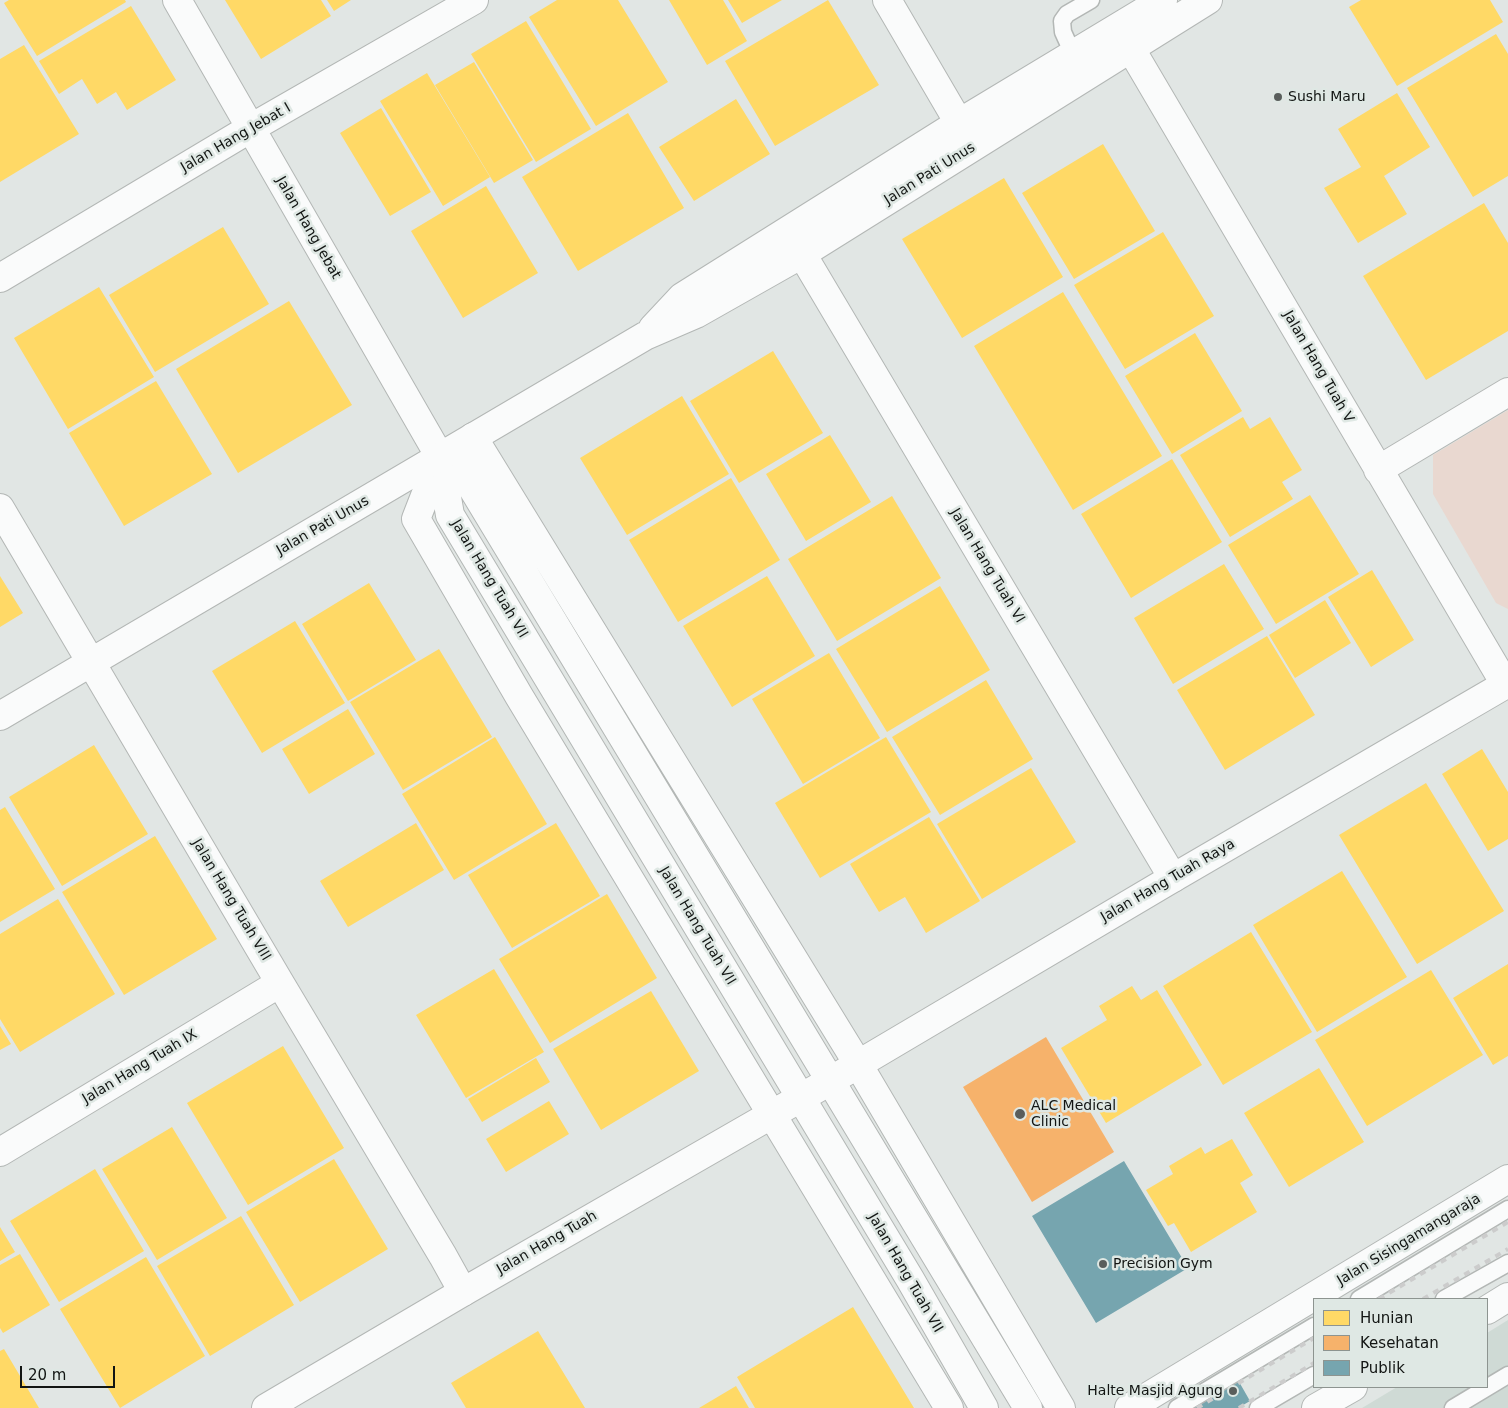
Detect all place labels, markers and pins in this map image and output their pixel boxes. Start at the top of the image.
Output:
place label: Sushi Maru [1288,89,1366,105]
marker: Sushi Maru [1272,91,1284,103]
place label: ALC Medical Clinic [1031,1098,1116,1130]
marker: ALC Medical Clinic [1013,1107,1027,1121]
place label: Precision Gym [1113,1256,1213,1272]
marker: Precision Gym [1097,1258,1109,1270]
place label: Halte Masjid Agung [1087,1383,1223,1399]
marker: Halte Masjid Agung [1227,1385,1239,1397]

